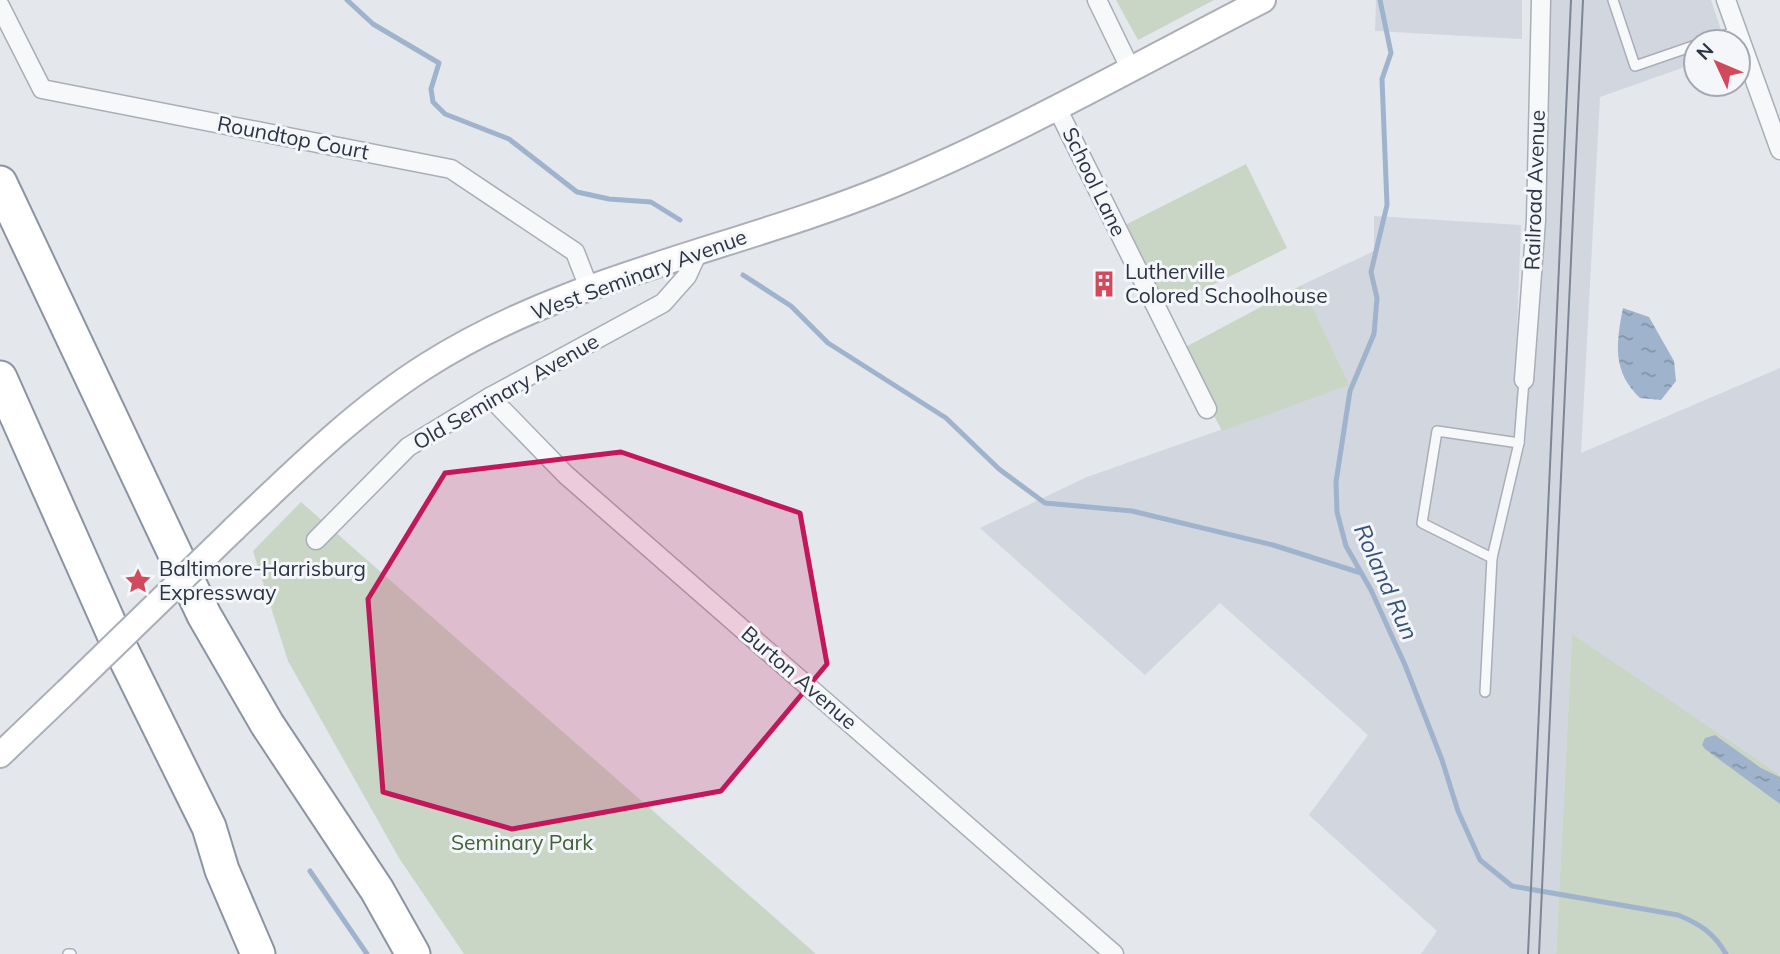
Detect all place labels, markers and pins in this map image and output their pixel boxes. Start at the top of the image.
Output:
place label: Lutherville Colored Schoolhouse [1125,258,1328,308]
building icon: Lutherville Colored Schoolhouse [1089,269,1119,299]
place label: Baltimore-Harrisburg Expressway [159,555,366,605]
place icon: Baltimore-Harrisburg Expressway [123,566,153,596]

